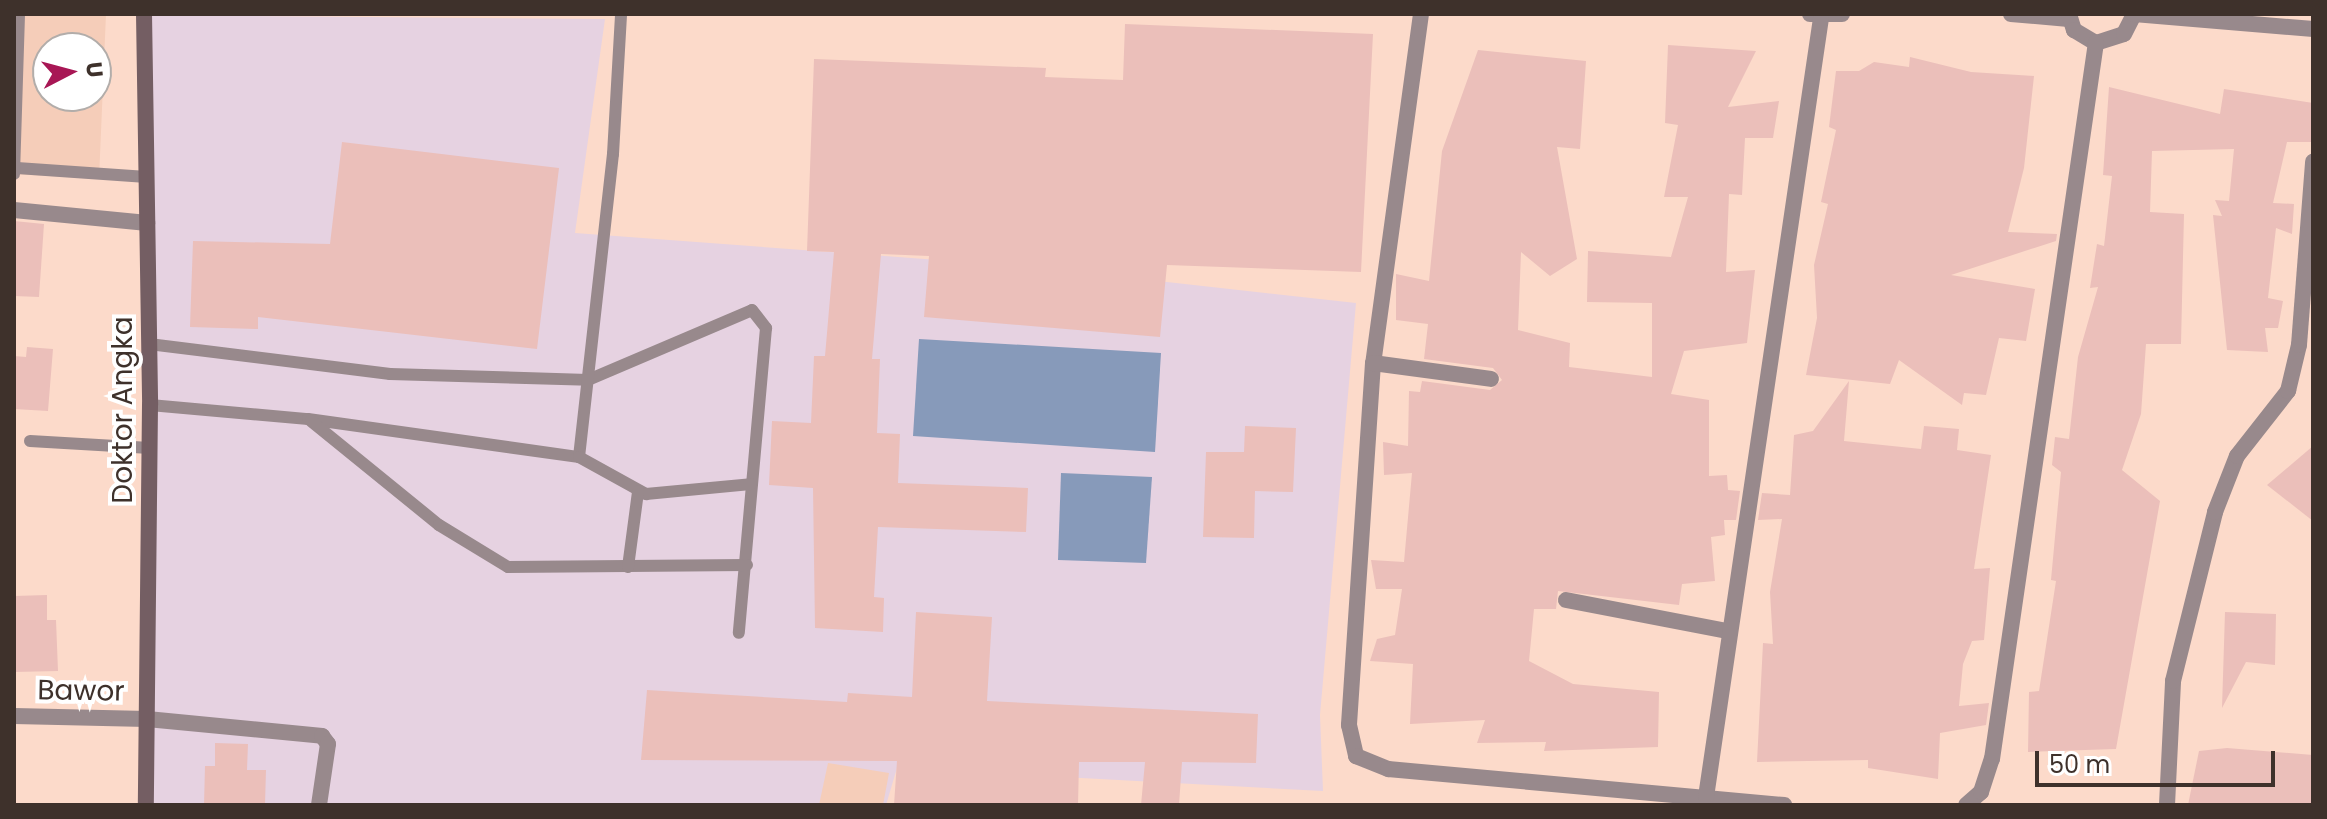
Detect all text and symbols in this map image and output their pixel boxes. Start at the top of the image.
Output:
north arrow [32,32,112,112]
text: U [78,60,111,79]
street label: Doktor Angka [106,316,140,504]
street label: Bawor [37,673,125,709]
scale bar [2039,735,2279,785]
text: 50 m [2049,748,2110,781]

